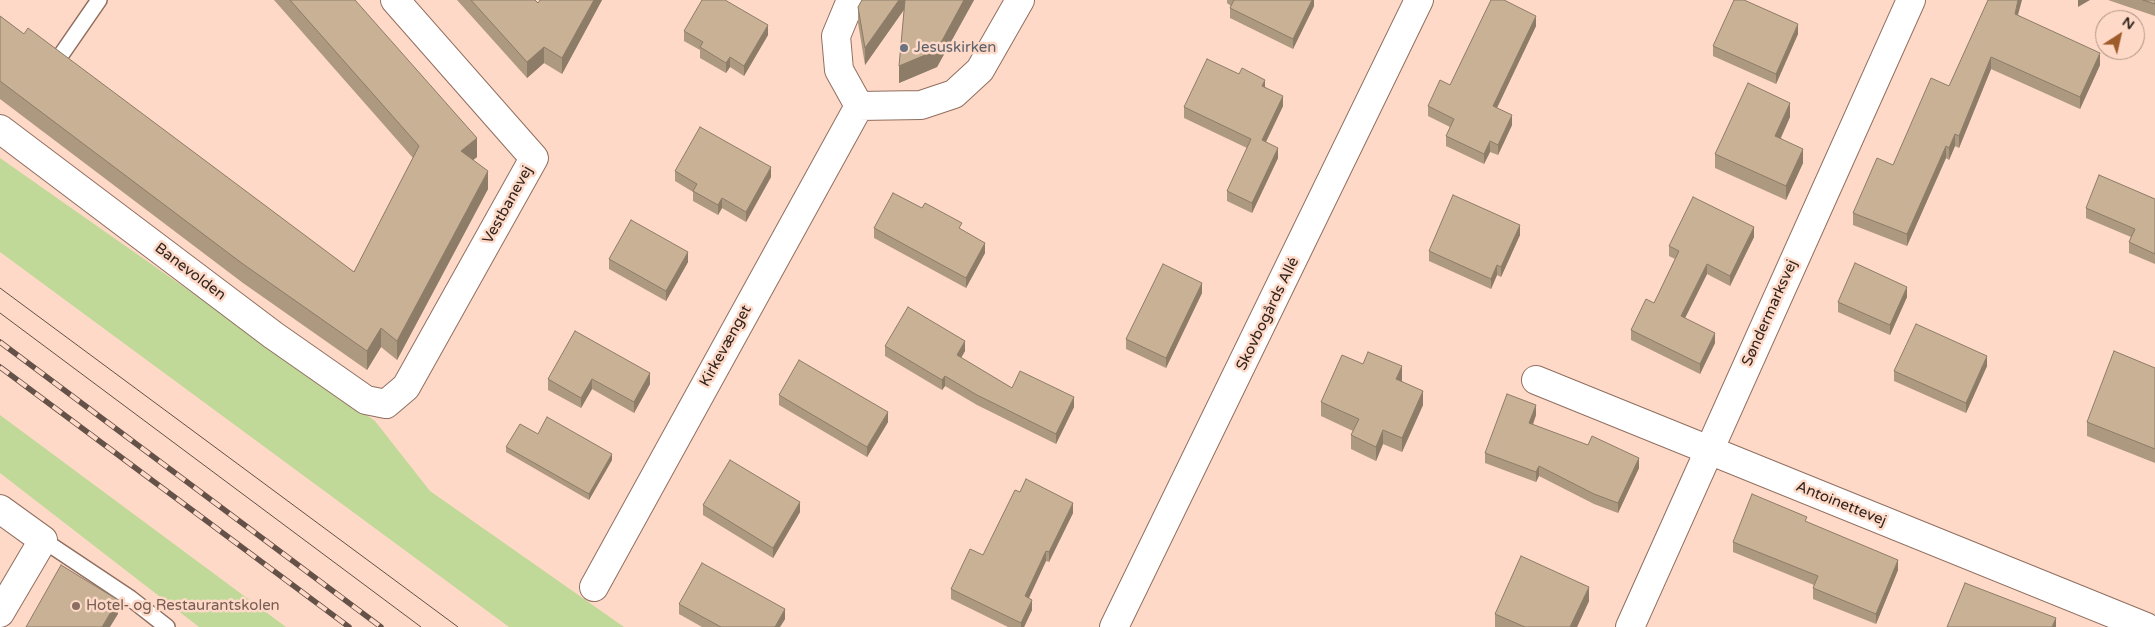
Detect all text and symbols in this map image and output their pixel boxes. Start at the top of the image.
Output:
north arrow [2095,10,2145,60]
text: N [2119,13,2138,33]
place label: Jesuskirken [914,39,996,57]
marker: Jesuskirken [898,42,910,54]
street label: Vestbanevej [479,163,537,247]
street label: Banevolden [151,239,229,305]
street label: Skovbogårds Allé [1233,254,1303,374]
street label: Søndermarksvej [1738,257,1802,369]
street label: Kirkevænget [696,302,756,390]
street label: Antoinettevej [1793,478,1889,530]
place label: Hotel- og Restaurantskolen [86,597,280,615]
marker: Hotel- og Restaurantskolen [70,600,82,612]

